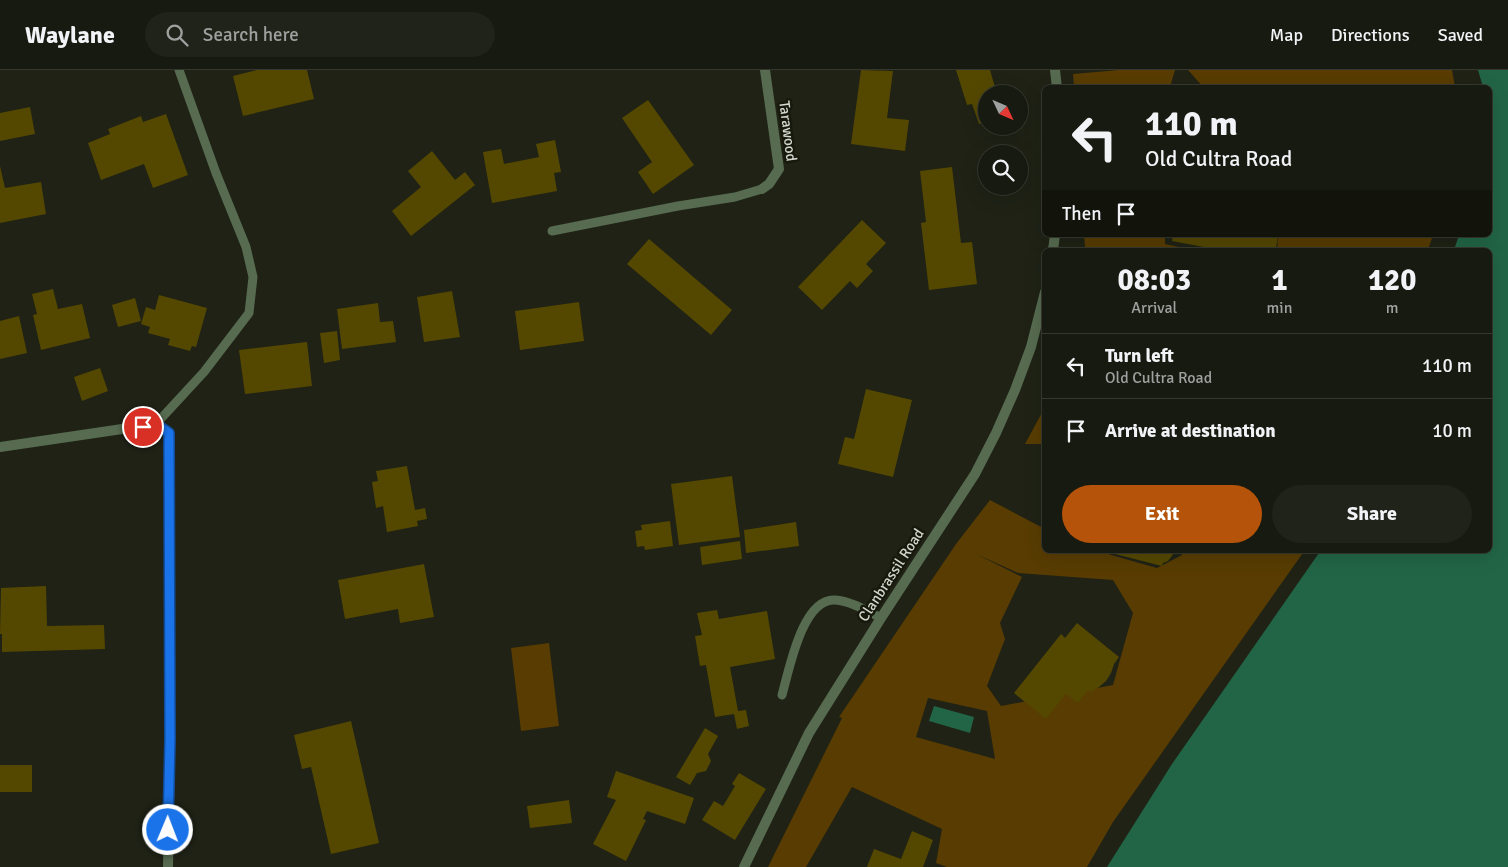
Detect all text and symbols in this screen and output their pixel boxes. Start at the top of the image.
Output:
search box [145,12,495,57]
text: Waylane [25,20,115,50]
icon: search [163,21,191,49]
text: Search here [203,23,299,47]
text: Map [1270,24,1303,46]
text: Directions [1331,24,1410,46]
text: Saved [1438,24,1483,46]
north arrow [978,85,1028,135]
map controls [978,85,1028,195]
street label: Tarawood [775,100,801,162]
text: 110 m [1145,102,1238,145]
icon: left [1062,105,1127,170]
button: search [978,145,1028,195]
text: Old Cultra Road [1145,145,1292,172]
icon: arrive [1112,200,1140,228]
text: Then [1062,202,1102,226]
text: 08:03 [1117,262,1191,299]
text: 1 [1271,262,1288,299]
text: 120 [1368,262,1416,299]
text: Arrival [1131,298,1177,318]
text: min [1267,298,1292,318]
text: m [1386,298,1399,318]
text: Turn left [1105,344,1174,368]
icon: left [1062,352,1090,380]
text: 110 m [1422,354,1472,378]
text: Old Cultra Road [1105,368,1212,388]
pin [122,406,164,448]
icon: arrive [129,413,157,441]
icon: arrive [1062,417,1090,445]
text: Arrive at destination [1105,419,1276,443]
text: 10 m [1432,419,1472,443]
button: Exit [1062,485,1262,543]
button: Share [1272,485,1472,543]
street label: Clanbrassil Road [854,525,928,625]
position arrow [141,803,193,855]

